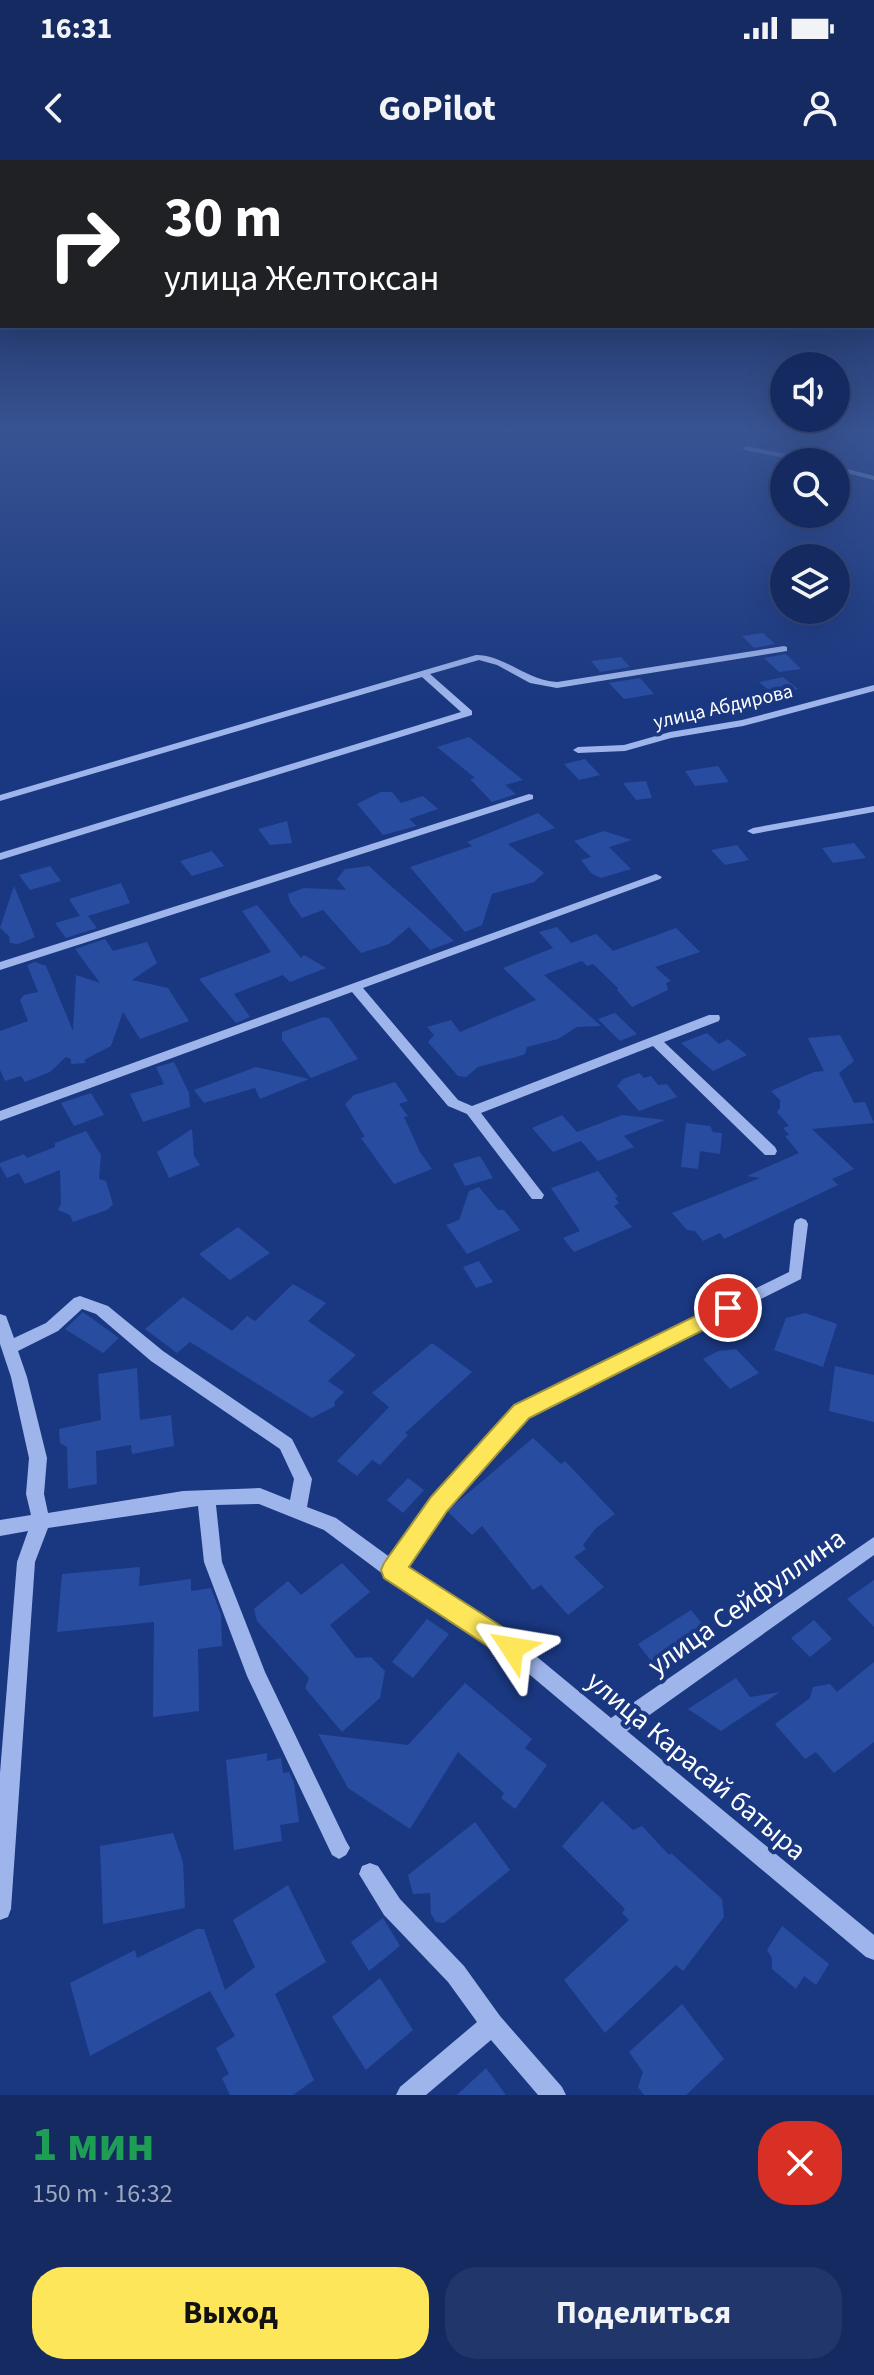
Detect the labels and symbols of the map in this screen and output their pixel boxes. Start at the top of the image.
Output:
street label: улица Абдирова [651,677,796,737]
pin [694,1274,762,1342]
street label: улица Сейфуллина [639,1518,854,1685]
position arrow [470,1606,554,1690]
street label: улица Карасай батыра [578,1662,815,1870]

